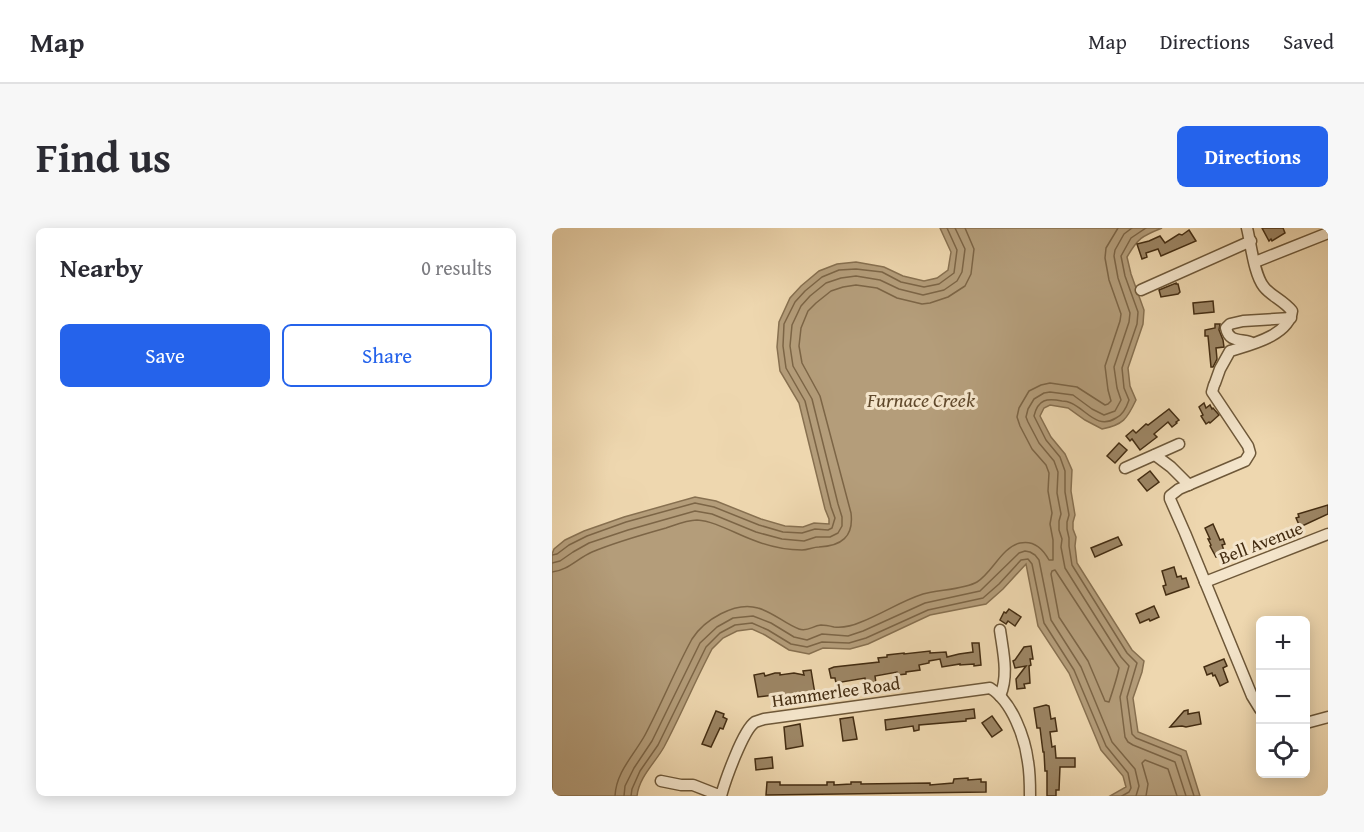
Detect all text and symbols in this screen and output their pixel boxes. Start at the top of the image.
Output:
text: Map [30,21,84,62]
text: Map [1088,26,1127,57]
text: Directions [1160,26,1250,57]
text: Saved [1283,26,1334,57]
text: Find us [36,126,171,187]
button: Directions [1177,126,1328,187]
text: Nearby [60,248,143,287]
text: 0 results [421,253,492,282]
button: Save [60,324,270,387]
button: Share [282,324,492,387]
water label: Furnace Creek [866,385,976,414]
street label: Bell Avenue [1215,514,1307,571]
map controls [1256,616,1310,778]
button: + [1256,616,1310,670]
street label: Hammerlee Road [770,669,902,714]
button: − [1256,670,1310,724]
button: locate [1256,724,1310,778]

